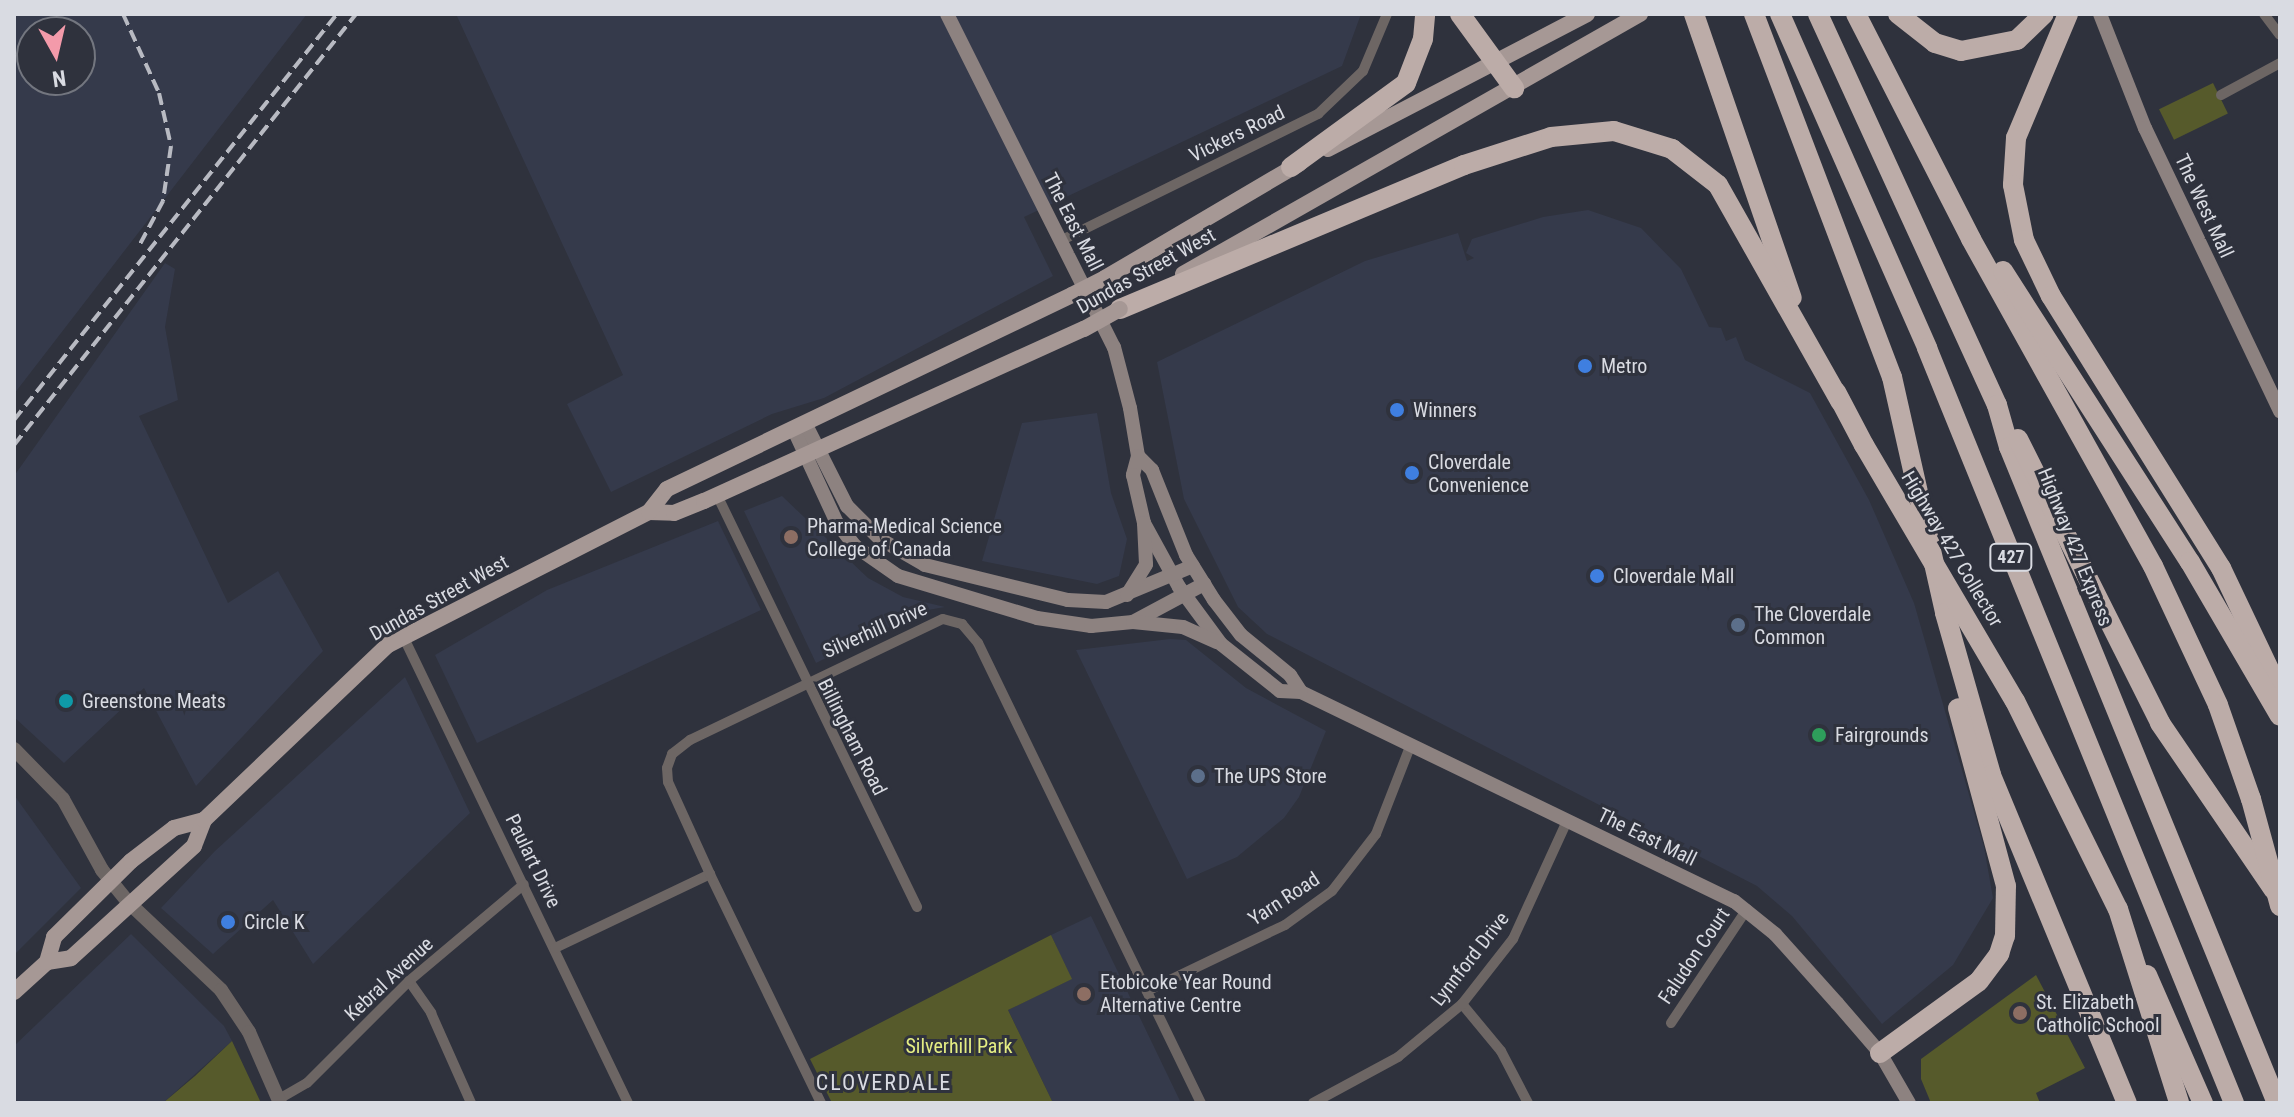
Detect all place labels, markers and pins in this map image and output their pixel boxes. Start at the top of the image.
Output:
place label: Metro [1601,354,1647,378]
marker: Metro [1576,357,1594,375]
place label: Winners [1413,398,1477,422]
marker: Winners [1388,401,1406,419]
place label: Cloverdale Convenience [1428,450,1529,497]
marker: Cloverdale Convenience [1403,464,1421,482]
place label: Pharma-Medical Science College of Canada [807,514,1002,561]
marker: Pharma-Medical Science College of Canada [782,528,800,546]
place label: Cloverdale Mall [1613,564,1734,588]
marker: Cloverdale Mall [1588,567,1606,585]
place label: The Cloverdale Common [1754,602,1871,649]
marker: The Cloverdale Common [1729,616,1747,634]
place label: Greenstone Meats [82,689,226,713]
marker: Greenstone Meats [57,692,75,710]
place label: Fairgrounds [1835,723,1929,747]
marker: Fairgrounds [1810,726,1828,744]
place label: The UPS Store [1214,764,1327,788]
marker: The UPS Store [1189,767,1207,785]
place label: Circle K [244,910,305,934]
marker: Circle K [219,913,237,931]
place label: Etobicoke Year Round Alternative Centre [1100,970,1272,1017]
marker: Etobicoke Year Round Alternative Centre [1075,985,1093,1003]
place label: St. Elizabeth Catholic School [2036,990,2159,1037]
marker: St. Elizabeth Catholic School [2011,1004,2029,1022]

